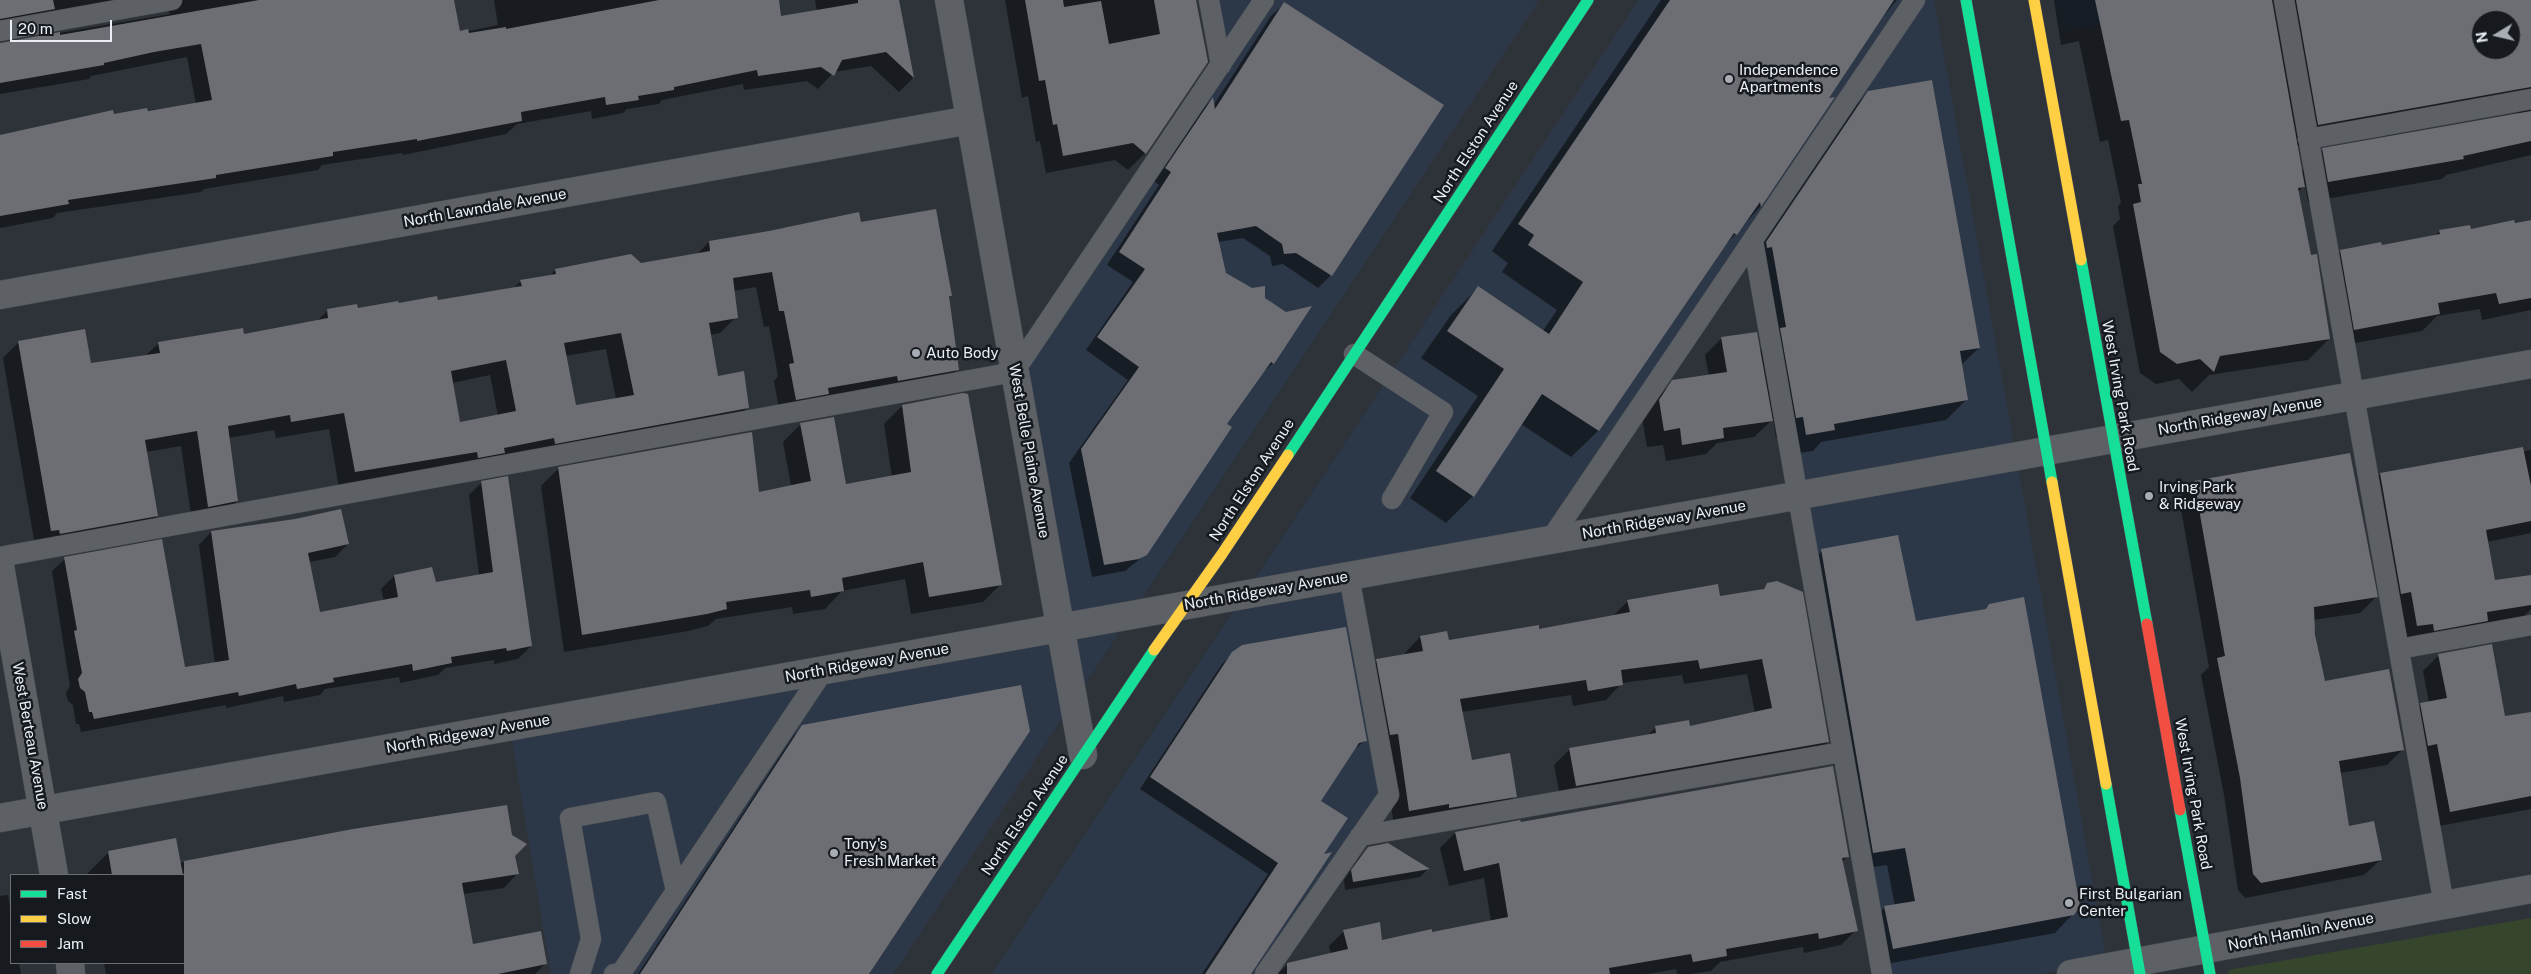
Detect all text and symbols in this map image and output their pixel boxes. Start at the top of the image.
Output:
scale bar [12,10,115,42]
north arrow [2471,10,2521,60]
text: 20 m [18,20,53,37]
text: N [2473,31,2491,44]
place label: Independence Apartments [1739,61,1838,96]
marker: Independence Apartments [1723,73,1735,85]
street label: North Elston Avenue [1430,77,1522,207]
street label: North Lawndale Avenue [402,185,568,231]
street label: West Irving Park Road [2098,319,2142,473]
place label: Auto Body [926,344,999,362]
marker: Auto Body [910,347,922,359]
street label: West Belle Plaine Avenue [1005,362,1053,540]
street label: North Ridgeway Avenue [2157,393,2323,439]
street label: North Elston Avenue [1206,415,1298,545]
place label: Irving Park & Ridgeway [2159,478,2241,513]
marker: Irving Park & Ridgeway [2143,490,2155,502]
street label: North Ridgeway Avenue [1581,497,1747,543]
street label: North Ridgeway Avenue [1183,568,1349,614]
street label: North Ridgeway Avenue [784,640,950,686]
street label: West Berteau Avenue [8,661,52,811]
street label: North Ridgeway Avenue [385,711,551,757]
street label: West Irving Park Road [2171,717,2215,871]
street label: North Elston Avenue [978,751,1072,879]
place label: Tony's Fresh Market [844,835,936,870]
marker: Tony's Fresh Market [828,847,840,859]
legend [10,874,185,964]
text: Fast [57,885,87,902]
place label: First Bulgarian Center [2079,885,2182,920]
marker: First Bulgarian Center [2063,897,2075,909]
street label: North Hamlin Avenue [2227,909,2375,955]
text: Slow [57,910,91,927]
text: Jam [57,935,84,952]

